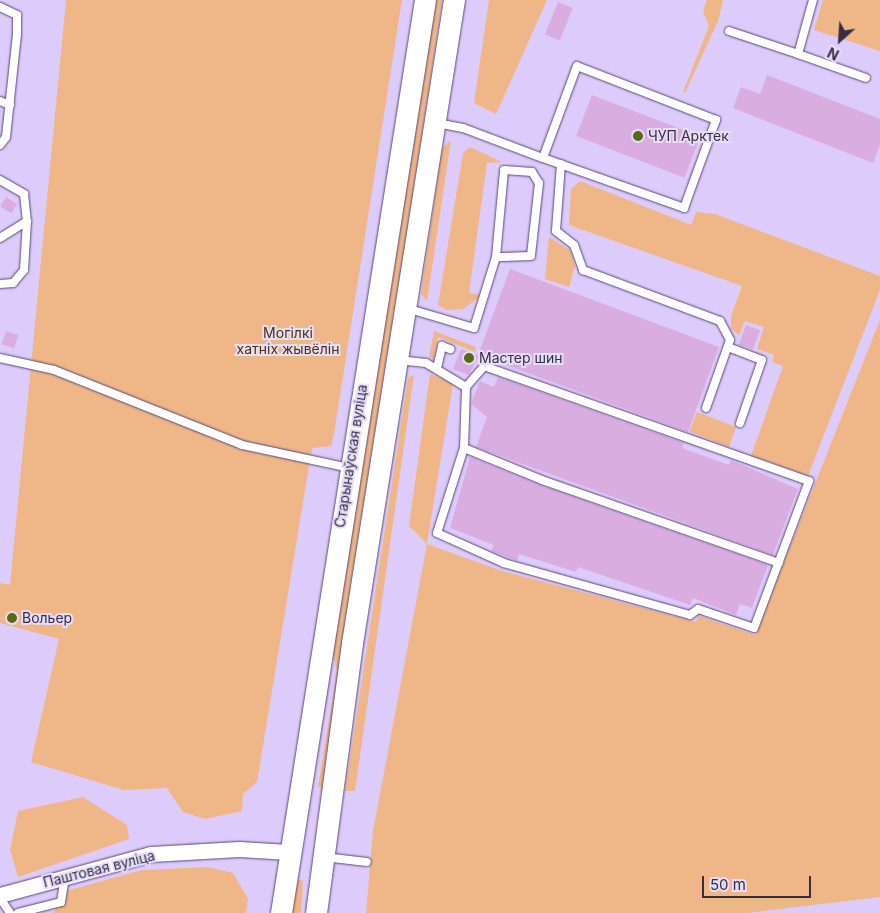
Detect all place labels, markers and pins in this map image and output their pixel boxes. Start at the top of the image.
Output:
place label: ЧУП Арктек [648,128,729,144]
marker: ЧУП Арктек [632,130,644,142]
place label: Мастер шин [479,350,563,366]
marker: Мастер шин [463,352,475,364]
place label: Вольер [22,610,72,626]
marker: Вольер [6,612,18,624]

